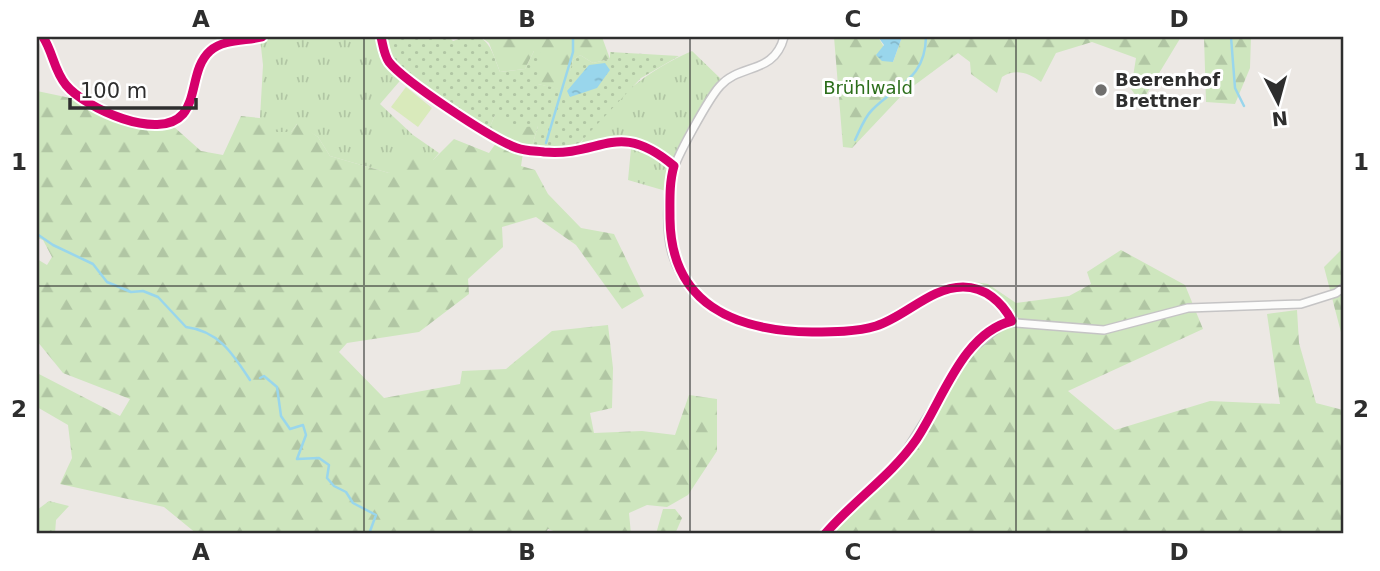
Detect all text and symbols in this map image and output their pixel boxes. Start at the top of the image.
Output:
text: A [192,6,210,32]
text: B [518,6,536,32]
text: C [845,6,861,32]
text: D [1169,6,1189,32]
scale bar [70,66,196,110]
north arrow [1244,66,1314,136]
place label: Beerenhof Brettner [1115,69,1220,111]
park label: Brühlwald [823,77,913,98]
text: 100 m [80,79,147,103]
marker: Beerenhof Brettner [1093,82,1109,98]
text: N [1271,107,1289,131]
text: 1 [11,149,27,175]
text: 1 [1353,149,1369,175]
text: 2 [11,396,27,422]
text: 2 [1353,396,1369,422]
text: A [192,539,210,565]
text: B [518,539,536,565]
text: C [845,539,861,565]
text: D [1169,539,1189,565]

